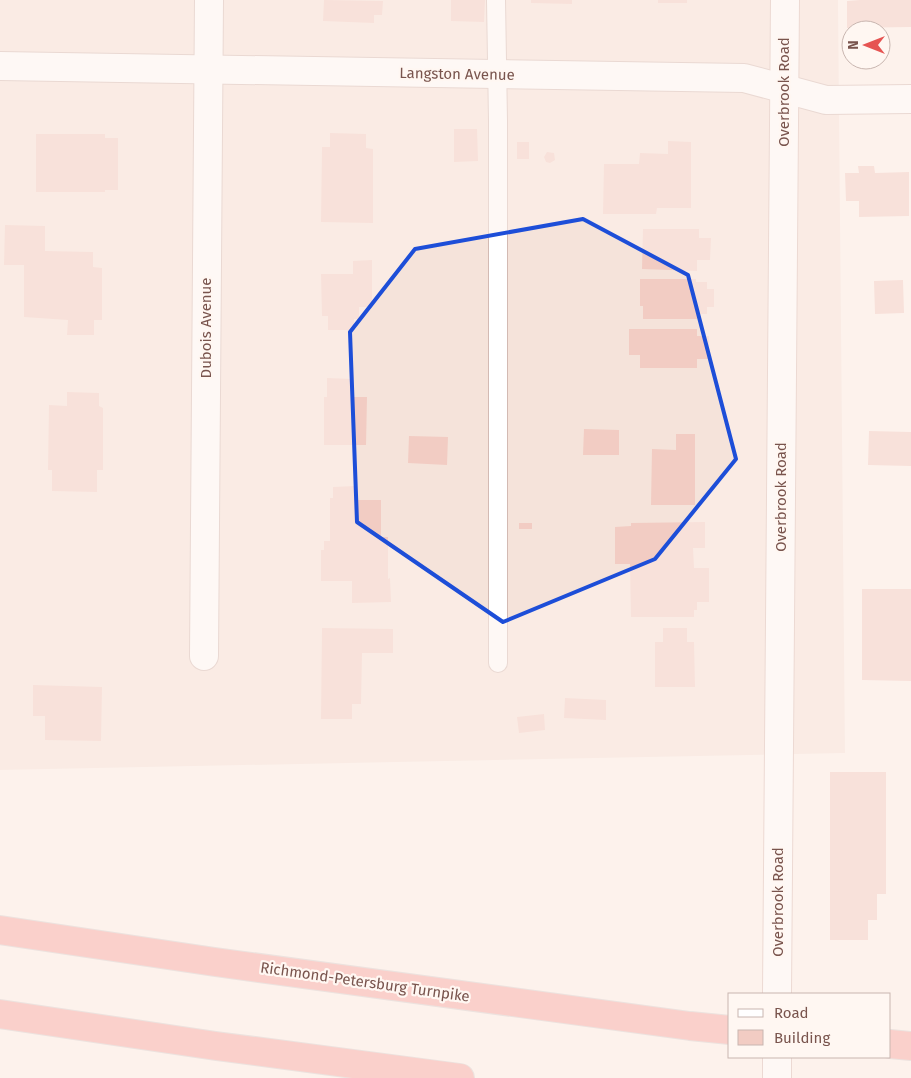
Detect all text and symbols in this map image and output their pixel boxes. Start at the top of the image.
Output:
north arrow [841,20,891,70]
street label: Overbrook Road [775,37,793,147]
text: N [845,40,862,50]
street label: Langston Avenue [399,64,515,84]
street label: Dubois Avenue [197,277,215,379]
street label: Overbrook Road [772,442,790,552]
street label: Overbrook Road [769,847,787,957]
street label: Richmond-Petersburg Turnpike [259,958,471,1006]
legend [728,993,891,1058]
text: Road [774,1004,809,1022]
text: Building [774,1029,830,1047]

